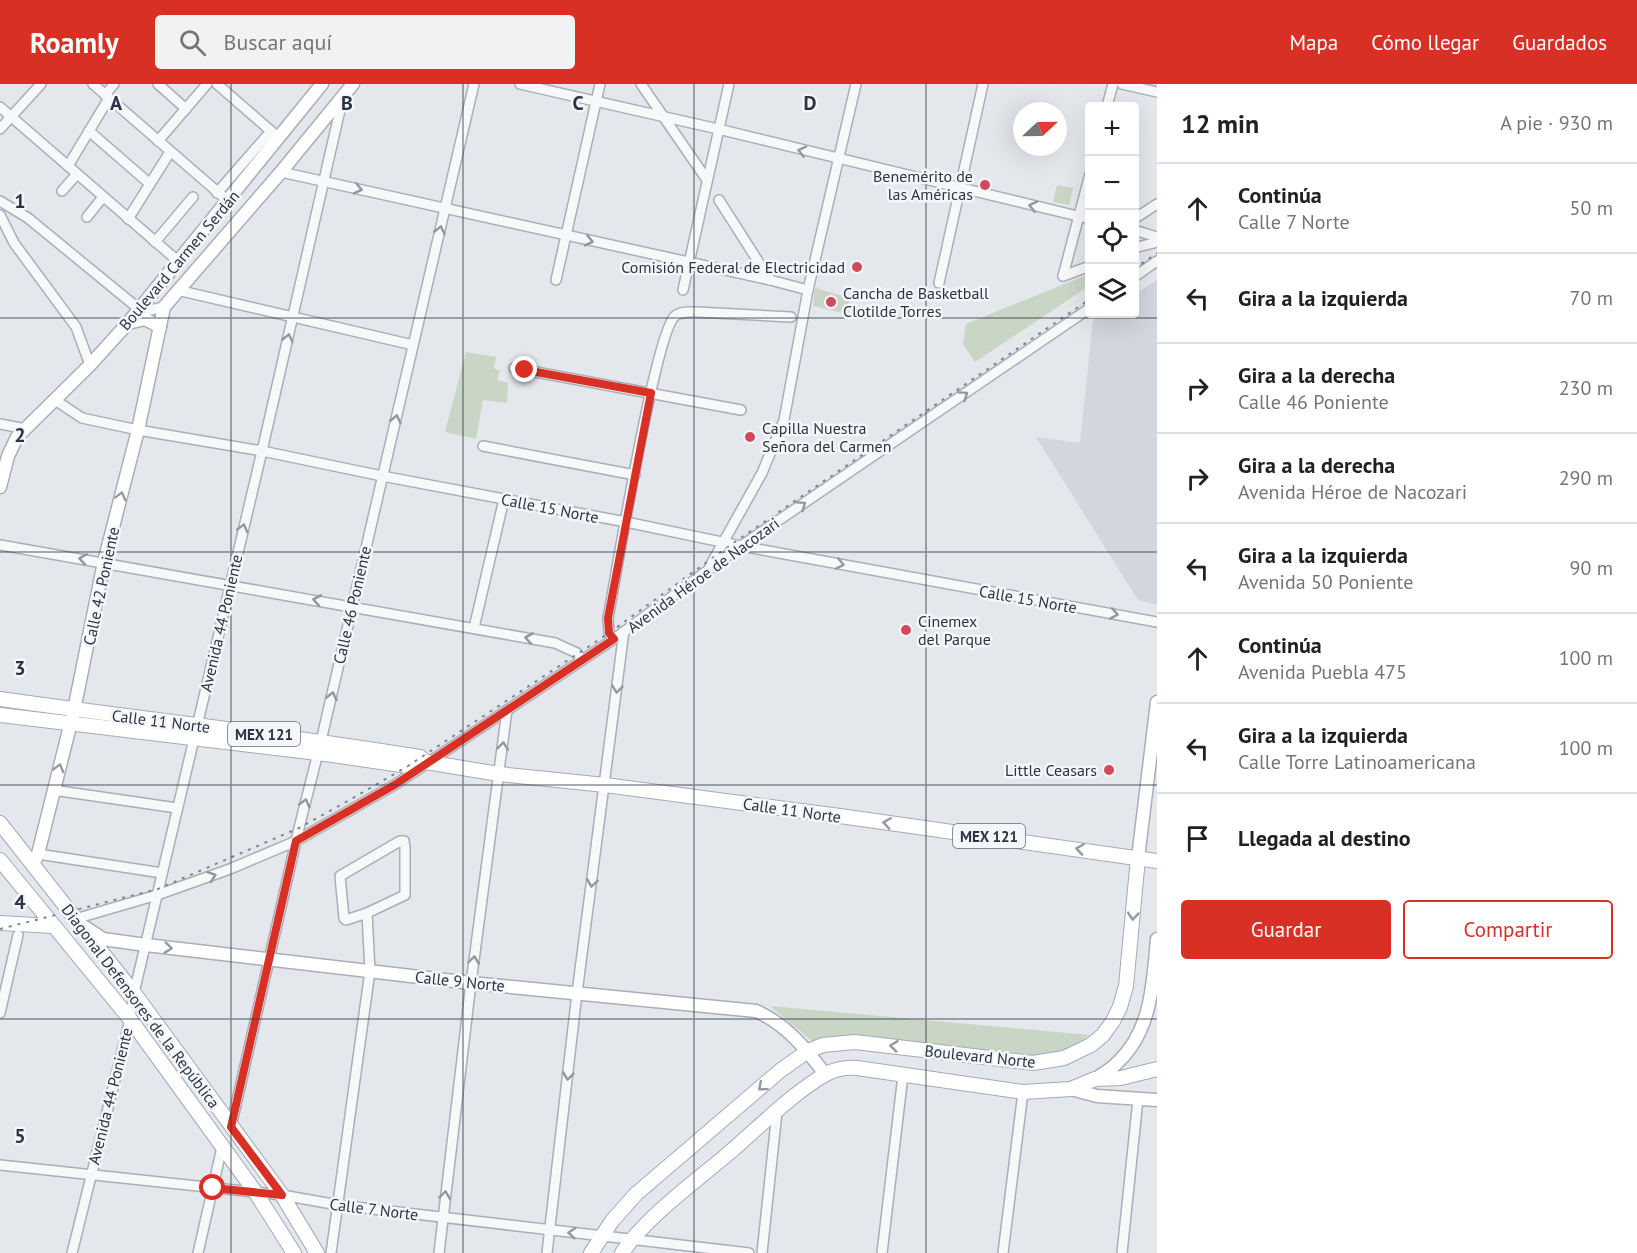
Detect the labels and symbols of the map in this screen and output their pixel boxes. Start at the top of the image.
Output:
text: A [110,90,123,116]
text: B [341,90,353,116]
text: C [572,90,584,116]
text: D [804,90,817,116]
north arrow [1013,102,1067,156]
one-way arrow [797,145,807,158]
place label: Benemérito de las Américas [873,166,973,204]
marker: Benemérito de las Américas [978,178,992,192]
one-way arrow [353,182,363,195]
street label: Boulevard Carmen Serdán [115,186,243,334]
text: 1 [14,188,26,214]
one-way arrow [1028,201,1038,214]
one-way arrow [433,225,446,235]
one-way arrow [584,234,594,247]
place label: Comisión Federal de Electricidad [621,257,845,277]
marker: Comisión Federal de Electricidad [850,260,864,274]
place label: Cancha de Basketball Clotilde Torres [843,283,989,321]
marker: Cancha de Basketball Clotilde Torres [824,295,838,309]
one-way arrow [280,333,293,343]
route end [511,356,537,382]
one-way arrow [957,391,968,402]
one-way arrow [388,415,401,425]
place label: Capilla Nuestra Señora del Carmen [762,418,891,456]
text: 2 [14,422,26,448]
marker: Capilla Nuestra Señora del Carmen [743,430,757,444]
street label: Calle 15 Norte [500,489,600,527]
one-way arrow [114,491,127,501]
one-way arrow [796,501,807,512]
street label: Avenida Héroe de Nacozari [623,513,783,637]
one-way arrow [236,523,249,533]
street label: Calle 42 Poniente [79,525,123,647]
street label: Calle 46 Poniente [329,544,375,666]
street label: Avenida 44 Poniente [195,552,247,694]
one-way arrow [79,553,88,565]
one-way arrow [835,557,845,570]
street label: Calle 15 Norte [978,581,1078,617]
one-way arrow [312,594,321,606]
one-way arrow [1109,607,1119,620]
place label: Cinemex del Parque [918,611,991,649]
marker: Cinemex del Parque [899,623,913,637]
one-way arrow [525,632,535,645]
text: 3 [14,655,26,681]
one-way arrow [611,685,623,694]
one-way arrow [324,691,337,701]
street label: Calle 11 Norte [111,705,211,737]
road number: MEX 121 [228,722,300,746]
one-way arrow [496,741,508,750]
place label: Little Ceasars [1005,760,1097,780]
one-way arrow [51,763,64,773]
marker: Little Ceasars [1102,763,1116,777]
street label: Calle 11 Norte [742,793,842,827]
one-way arrow [298,799,310,809]
one-way arrow [883,817,892,829]
road number: MEX 121 [953,824,1025,848]
one-way arrow [1076,843,1086,856]
one-way arrow [206,870,217,883]
one-way arrow [586,878,599,887]
text: 4 [14,889,26,915]
street label: Diagonal Defensores de la República [58,900,224,1112]
one-way arrow [1127,912,1140,921]
one-way arrow [164,941,173,954]
one-way arrow [468,955,480,964]
street label: Calle 9 Norte [414,966,506,996]
street label: Avenida 44 Poniente [83,1026,137,1166]
street label: Boulevard Norte [923,1040,1037,1072]
one-way arrow [890,1041,899,1053]
one-way arrow [562,1072,575,1081]
one-way arrow [758,1080,769,1091]
text: 5 [14,1123,26,1149]
route start [199,1174,225,1200]
one-way arrow [438,1190,451,1199]
street label: Calle 7 Norte [328,1194,420,1224]
one-way arrow [568,1227,577,1240]

